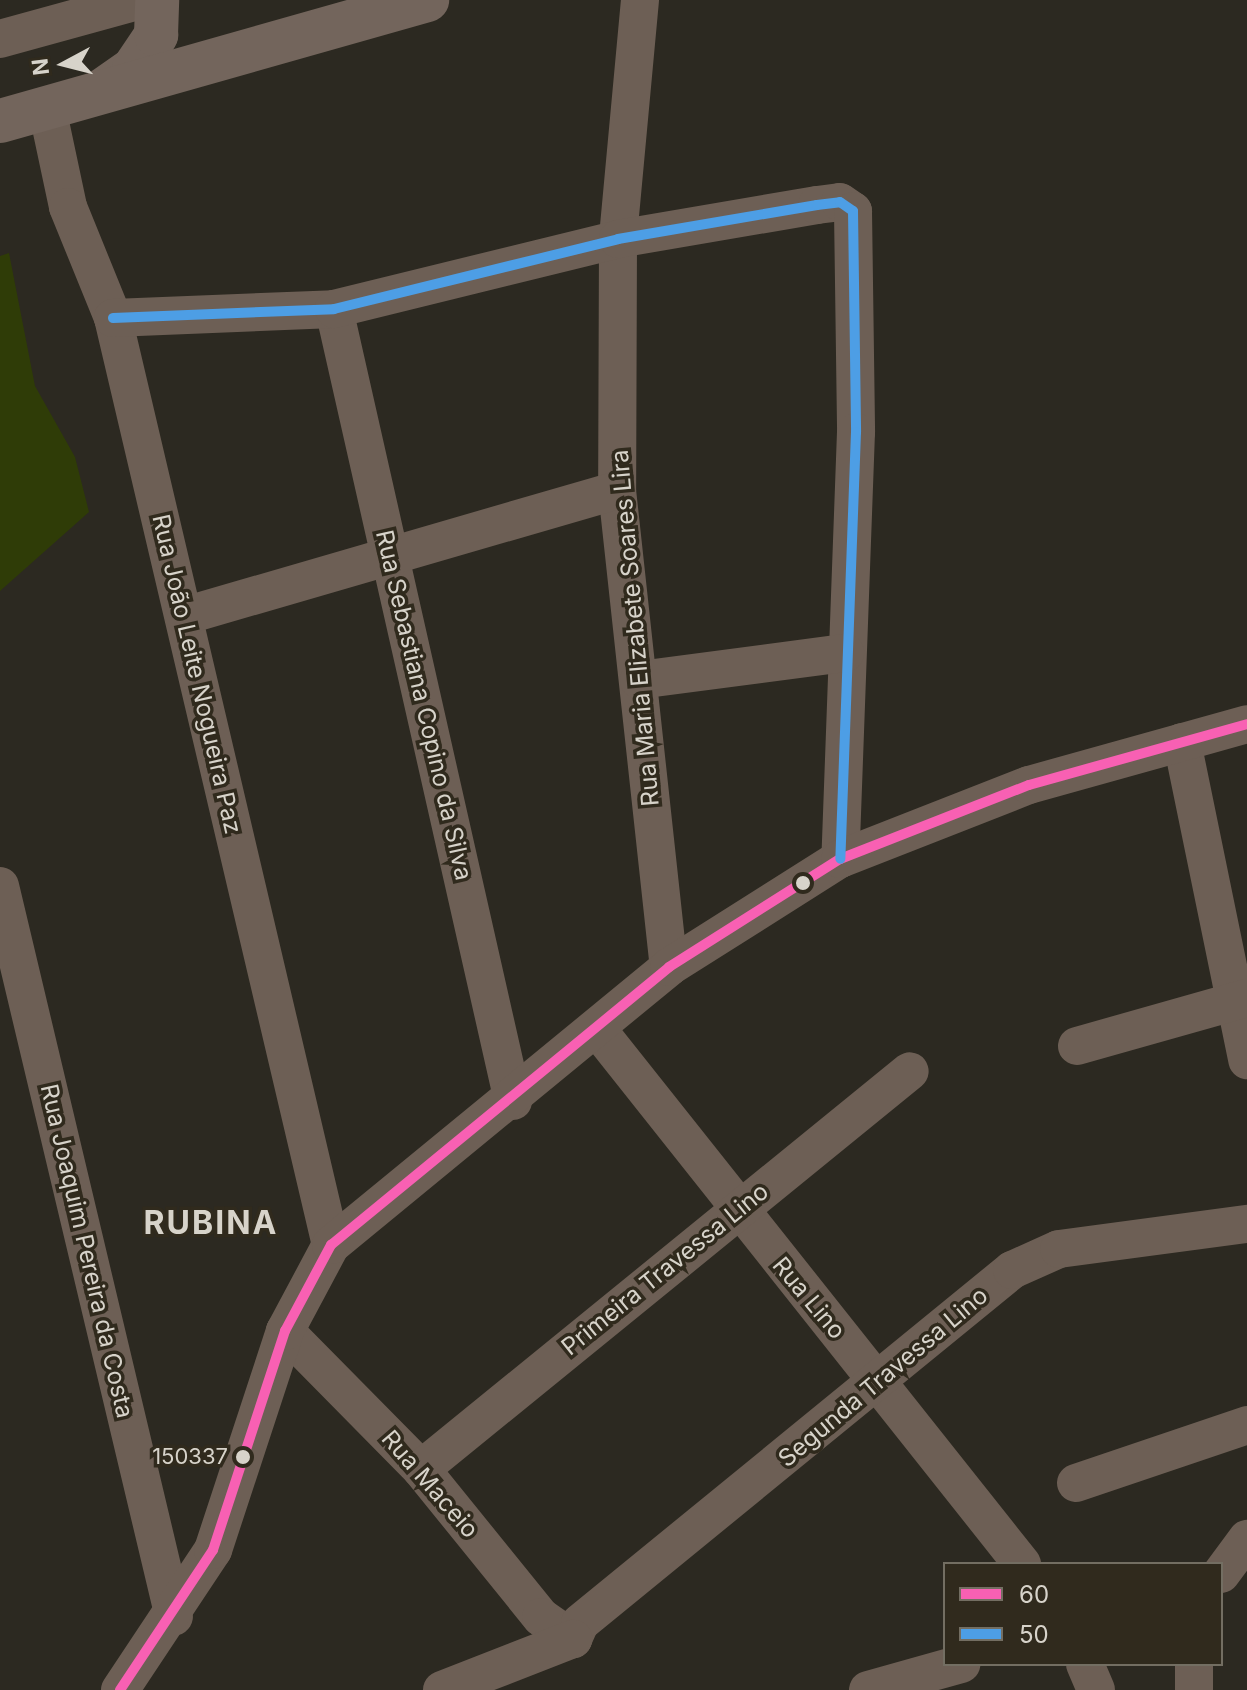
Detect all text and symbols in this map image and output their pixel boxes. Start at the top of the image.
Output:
north arrow [24,24,104,104]
text: N [26,57,54,77]
street label: Rua Maria Elizabete Soares Lira [605,449,665,807]
street label: Rua João Leite Nogueira Paz [146,511,248,837]
street label: Rua Sebastiana Copino da Silva [370,527,478,883]
unlabelled marker [795,875,811,891]
street label: Rua Joaquim Pereira da Costa [35,1081,139,1421]
street label: Primeira Travessa Lino [556,1177,774,1361]
district label: RUBINA [144,1204,278,1242]
street label: Rua Lino [767,1251,851,1345]
street label: Segunda Travessa Lino [773,1281,993,1473]
street label: Rua Maceio [376,1424,484,1544]
place label: 150337 [152,1444,228,1470]
marker: 150337 [235,1449,251,1465]
legend [943,1562,1223,1666]
text: 60 [1019,1580,1049,1609]
text: 50 [1019,1620,1049,1649]

